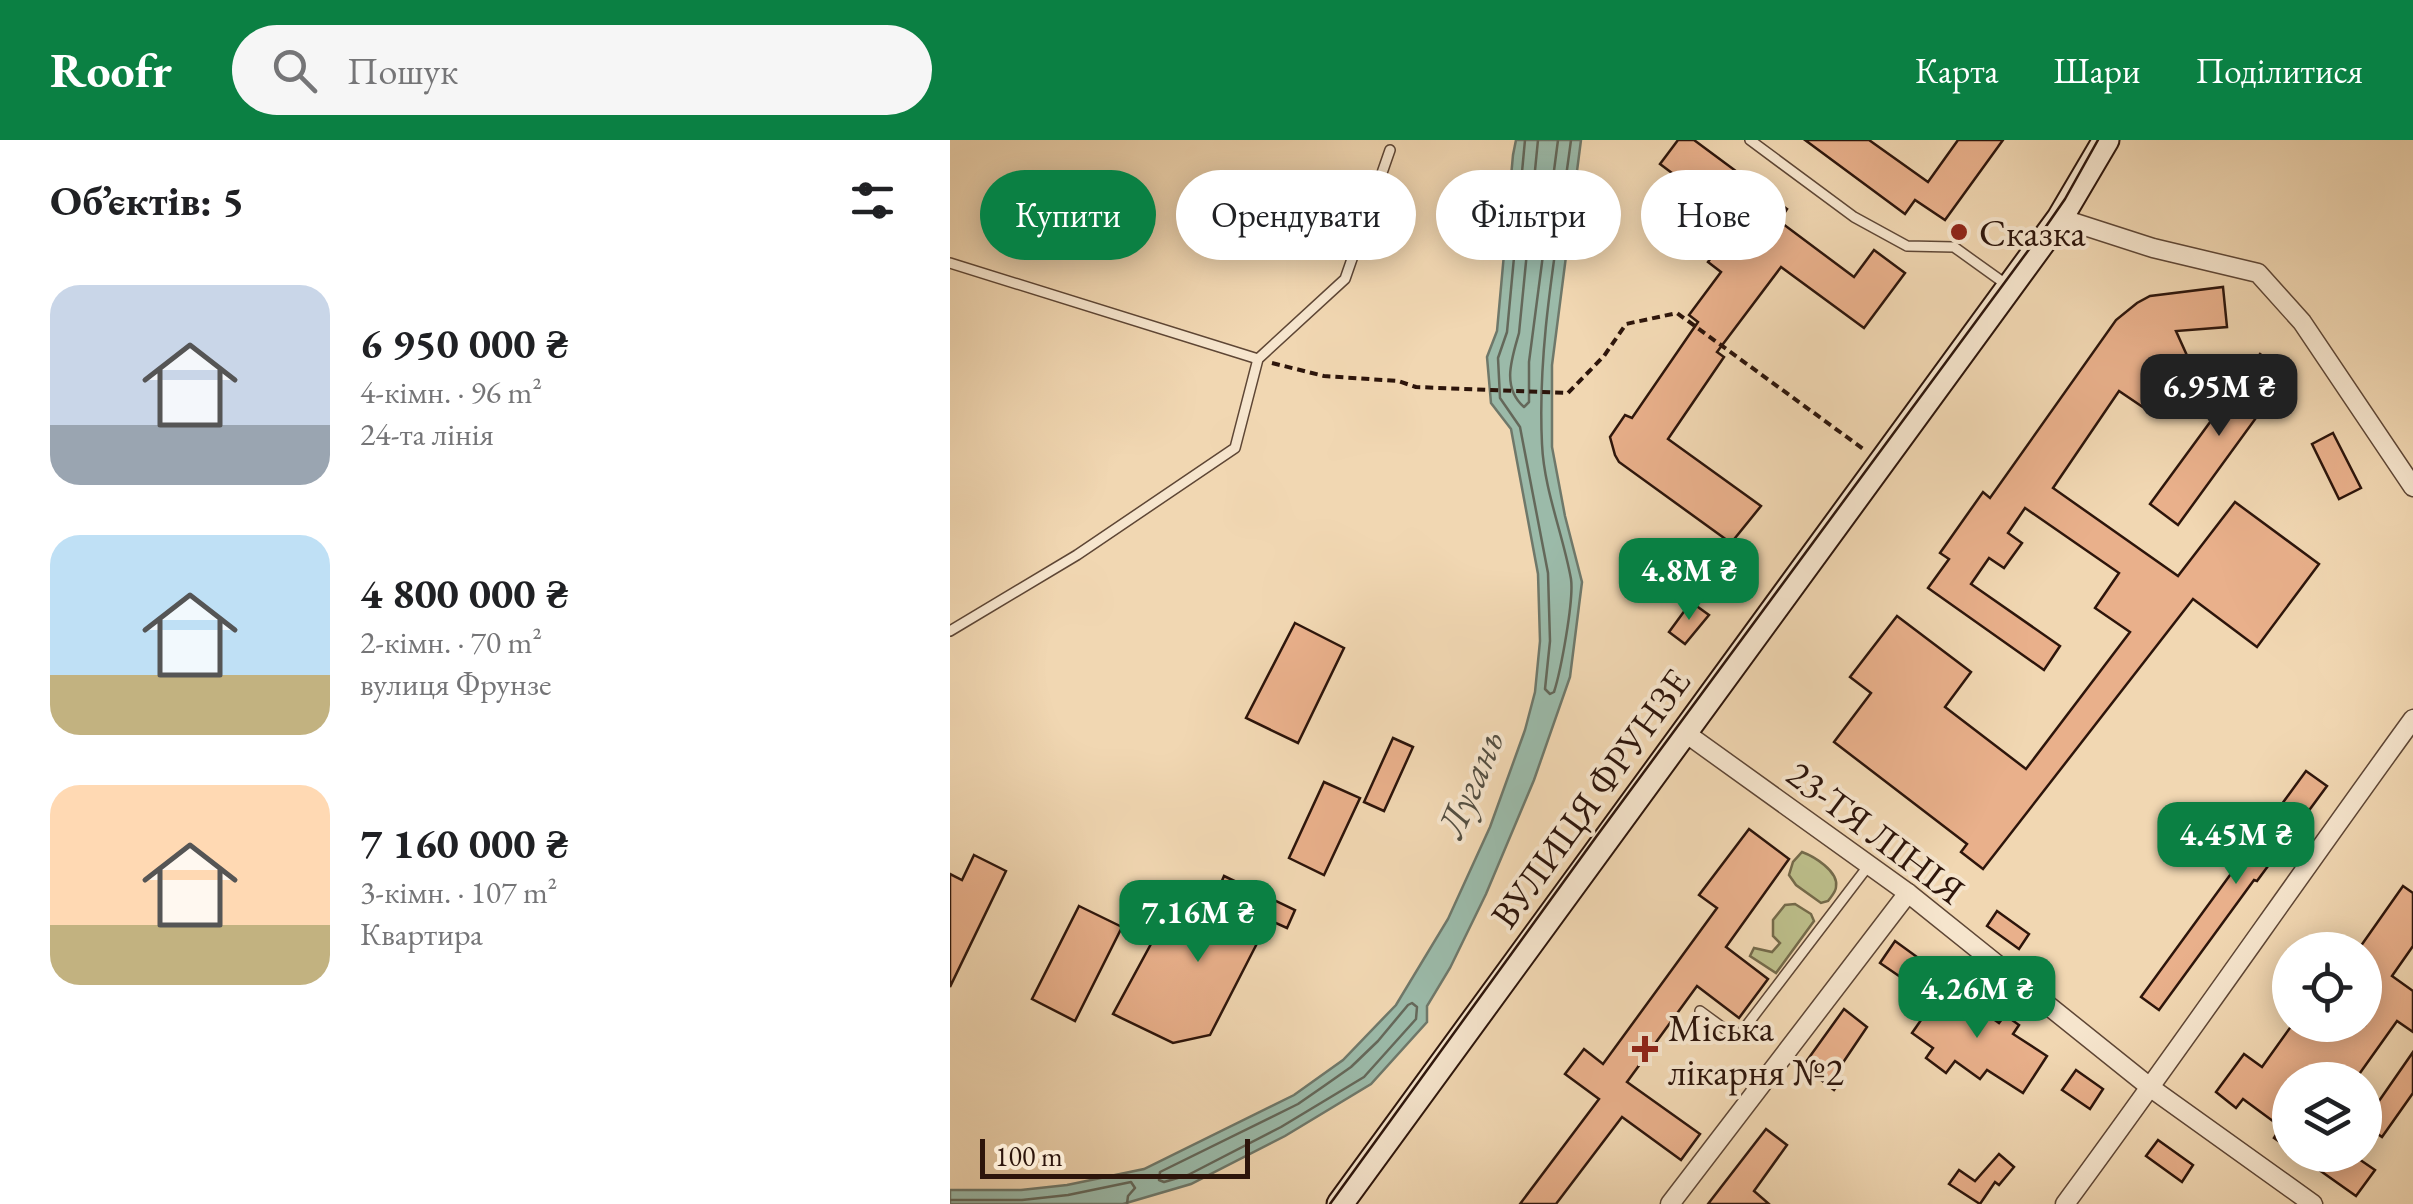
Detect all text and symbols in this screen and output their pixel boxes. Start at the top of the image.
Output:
search box [232,25,932,115]
text: Roofr [50,39,172,101]
icon: search [267,43,322,98]
text: Пошук [347,46,458,95]
text: Карта [1915,48,1999,93]
text: Шари [2054,48,2140,93]
text: Поділитися [2195,48,2363,93]
chip: Купити [980,170,1156,260]
chip: Орендувати [1176,170,1416,260]
chip: Фільтри [1436,170,1621,260]
chip: Нове [1641,170,1786,260]
text: Об’єктів: 5 [50,173,244,228]
icon: filters [845,173,900,228]
place label: Сказка [1979,208,2086,257]
marker: Сказка [1948,221,1970,243]
text: 6 950 000 ₴ [360,316,569,371]
icon: home [130,325,250,445]
pin: 6.95M ₴ [2127,354,2311,439]
text: 6.95M ₴ [2162,365,2276,407]
text: 4-кімн. · 96 m² [360,371,542,413]
text: 24-та лінія [360,413,494,455]
pin: 4.8M ₴ [1608,538,1770,623]
text: 4.8M ₴ [1641,549,1737,591]
text: 4 800 000 ₴ [360,566,569,621]
icon: home [130,575,250,695]
text: 2-кімн. · 70 m² [360,621,542,663]
street label: ВУЛИЦЯ ФРУНЗЕ [1479,659,1701,937]
text: вулиця Фрунзе [360,663,551,705]
water label: Лугань [1423,721,1516,847]
street label: 23-ТЯ ЛІНІЯ [1777,749,1975,915]
pin: 4.45M ₴ [2144,802,2328,887]
text: 4.45M ₴ [2179,813,2293,855]
text: 7 160 000 ₴ [360,816,569,871]
icon: home [130,825,250,945]
text: 3-кімн. · 107 m² [360,871,557,913]
pin: 7.16M ₴ [1106,880,1290,965]
text: 7.16M ₴ [1141,891,1255,933]
text: Квартира [360,913,483,955]
map controls [2272,932,2382,1172]
button: locate [2272,932,2382,1042]
pin: 4.26M ₴ [1885,956,2069,1041]
text: 4.26M ₴ [1920,967,2034,1009]
place label: Міська лікарня №2 [1668,1003,1844,1096]
marker: Міська лікарня №2 [1632,1036,1658,1062]
button: layers [2272,1062,2382,1172]
scale bar [980,1134,1250,1178]
text: 100 m [995,1138,1063,1174]

